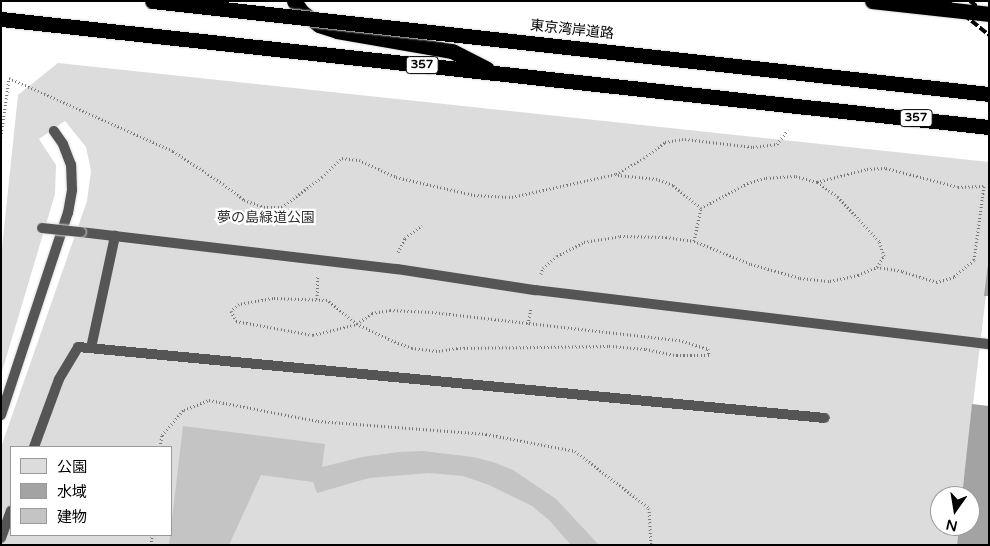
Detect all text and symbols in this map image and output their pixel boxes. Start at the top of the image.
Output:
street label: 東京湾岸道路 [529,17,615,43]
road number: 357 [404,56,440,74]
road number: 357 [898,109,934,128]
park label: 夢の島緑道公園 [217,210,315,226]
legend [10,446,172,536]
text: 公園 [57,458,87,476]
text: 水域 [57,483,87,501]
north arrow [930,486,980,536]
text: 建物 [57,508,87,526]
text: N [944,516,959,535]

